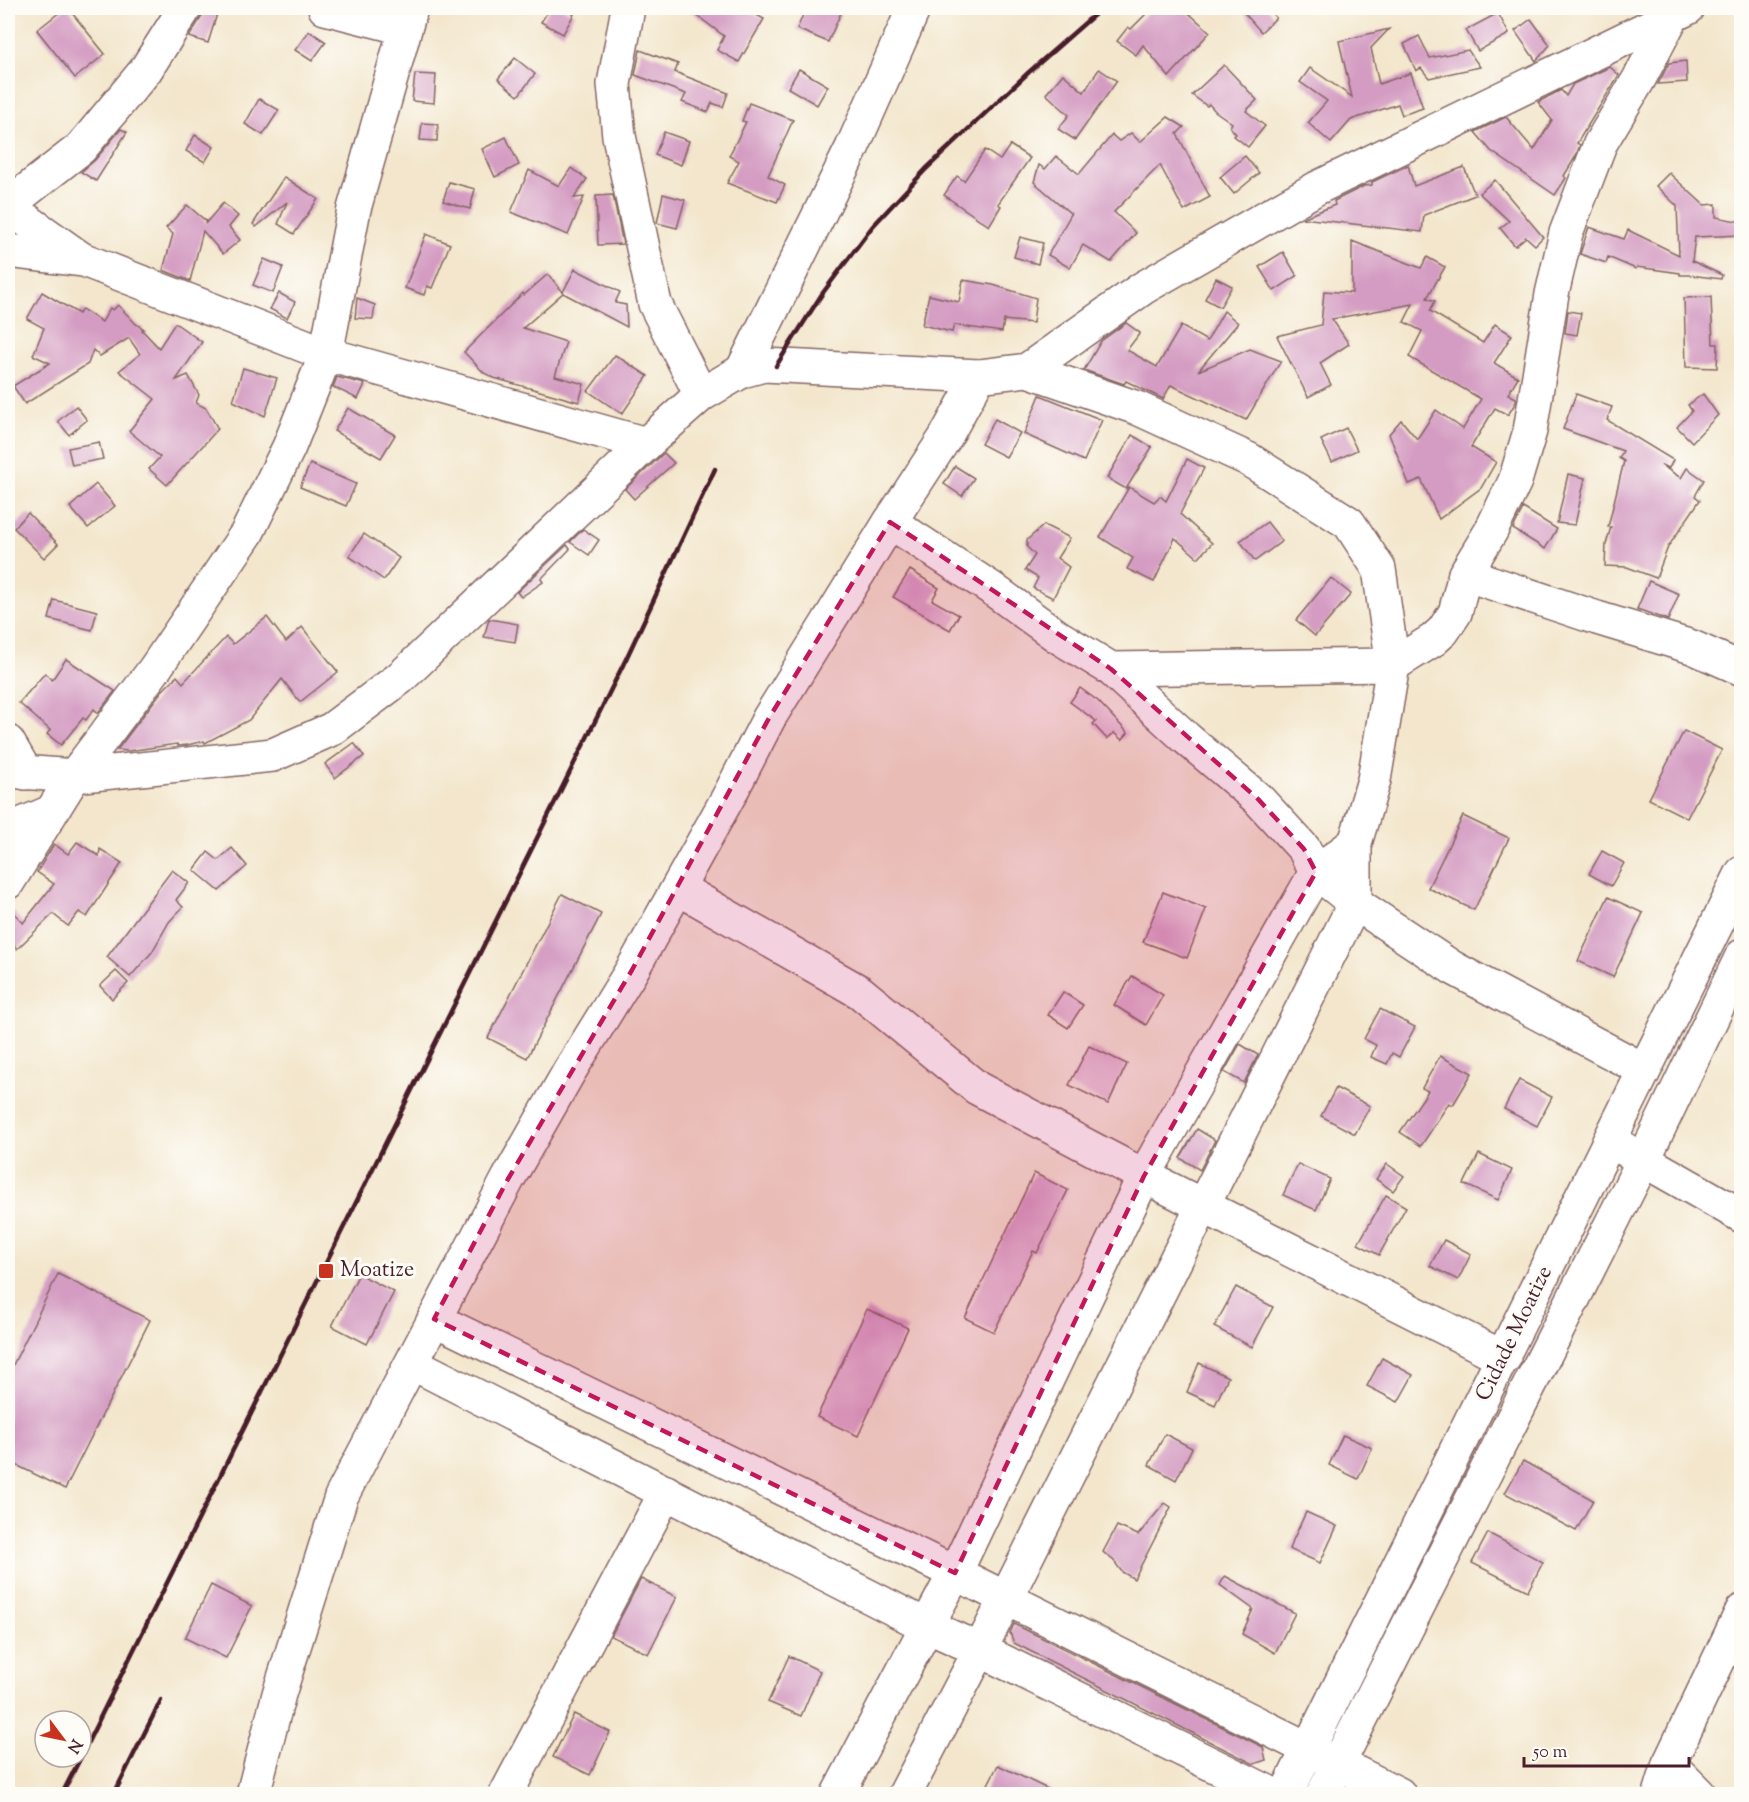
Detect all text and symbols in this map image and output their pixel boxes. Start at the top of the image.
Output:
place label: Moatize [340,1255,414,1287]
street label: Cidade Moatize [1468,1261,1562,1407]
marker: Moatize [317,1262,335,1280]
north arrow [33,1709,93,1769]
scale bar [1524,1730,1689,1768]
text: N [60,1734,87,1757]
text: 50 m [1532,1740,1568,1766]

